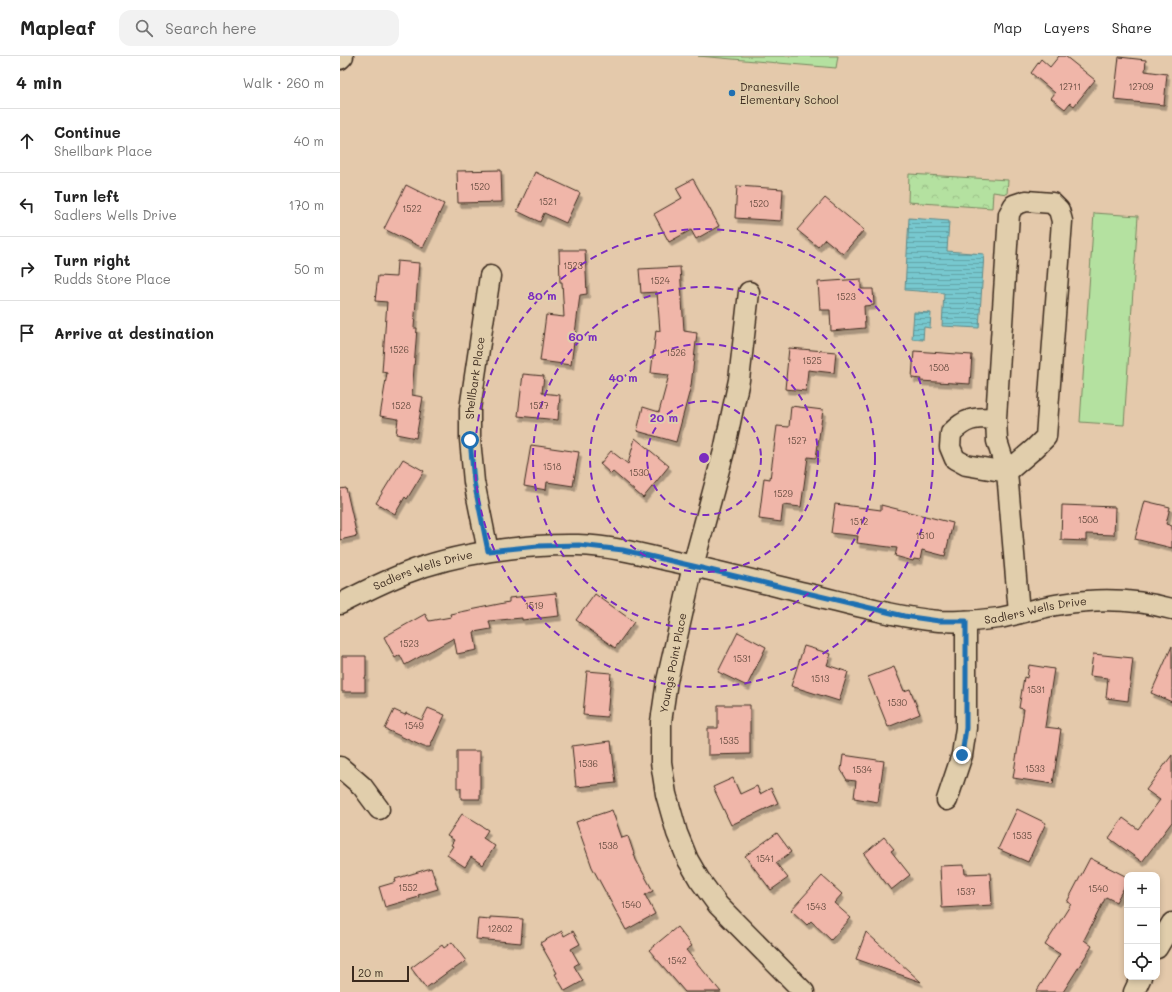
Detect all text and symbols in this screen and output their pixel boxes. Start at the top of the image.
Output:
search box [119,10,399,46]
text: Mapleaf [20,15,95,40]
icon: search [133,17,155,39]
text: Search here [165,18,257,38]
text: Map [993,18,1022,37]
text: Layers [1044,18,1090,37]
text: Share [1112,18,1152,37]
text: 4 min [16,71,62,93]
text: Walk · 260 m [243,74,324,91]
place label: Dranesville Elementary School [740,79,839,107]
house number: 12711 [1059,81,1081,92]
house number: 12709 [1129,81,1154,92]
marker: Dranesville Elementary School [727,88,737,98]
text: Continue [54,122,121,142]
icon: ahead [16,130,38,152]
text: 40 m [294,132,324,149]
text: Shellbark Place [54,142,152,159]
house number: 1520 [470,181,490,192]
text: Turn left [54,186,119,206]
icon: left [16,194,38,216]
text: 170 m [288,196,324,213]
house number: 1521 [539,196,557,207]
house number: 1520 [749,198,769,209]
house number: 1522 [402,203,422,214]
text: Sadlers Wells Drive [54,206,177,223]
text: Turn right [54,250,131,270]
icon: right [16,258,38,280]
text: 50 m [294,260,324,277]
house number: 1523 [563,260,583,271]
text: Rudds Store Place [54,270,171,287]
house number: 1524 [650,275,670,286]
text: 80 m [527,287,557,303]
house number: 1523 [836,291,856,302]
icon: arrive [16,322,38,344]
text: Arrive at destination [54,323,214,343]
text: 60 m [569,328,597,344]
street label: Shellbark Place [462,335,488,419]
house number: 1526 [389,344,409,355]
house number: 1526 [666,347,686,358]
house number: 1525 [802,355,822,366]
house number: 1508 [929,362,950,373]
text: 40 m [608,369,638,385]
house number: 1528 [391,400,411,411]
house number: 1527 [529,400,549,411]
text: 20 m [650,409,678,425]
route start [461,431,479,449]
house number: 1527 [787,435,807,446]
centre of rings [697,451,711,465]
house number: 1518 [543,461,562,472]
house number: 1530 [629,467,649,478]
house number: 1529 [773,488,793,499]
house number: 1508 [1078,514,1099,525]
house number: 1512 [850,516,868,527]
house number: 1510 [916,530,935,541]
street label: Sadlers Wells Drive [371,546,474,593]
street label: Sadlers Wells Drive [983,593,1087,627]
house number: 1519 [525,600,544,611]
street label: Youngs Point Place [655,611,690,714]
house number: 1523 [399,638,419,649]
house number: 1531 [733,653,751,664]
house number: 1513 [811,673,829,684]
house number: 1531 [1027,684,1045,695]
house number: 1530 [887,697,907,708]
house number: 1549 [404,720,425,731]
house number: 1535 [719,735,739,746]
route end [953,746,971,764]
house number: 1536 [578,758,598,769]
house number: 1533 [1025,763,1045,774]
house number: 1534 [852,764,873,775]
house number: 1535 [1012,830,1032,841]
house number: 1538 [598,840,619,851]
house number: 1541 [756,853,774,864]
map controls [1124,872,1160,980]
button: + [1124,872,1160,908]
house number: 1552 [398,882,418,893]
house number: 1540 [1088,883,1108,894]
house number: 1537 [956,886,976,897]
house number: 1540 [621,899,641,910]
house number: 1543 [806,901,826,912]
button: − [1124,908,1160,944]
house number: 12802 [487,923,513,934]
button: locate [1124,944,1160,980]
house number: 1542 [667,955,687,966]
scale bar [352,964,409,983]
text: 20 m [358,965,383,980]

